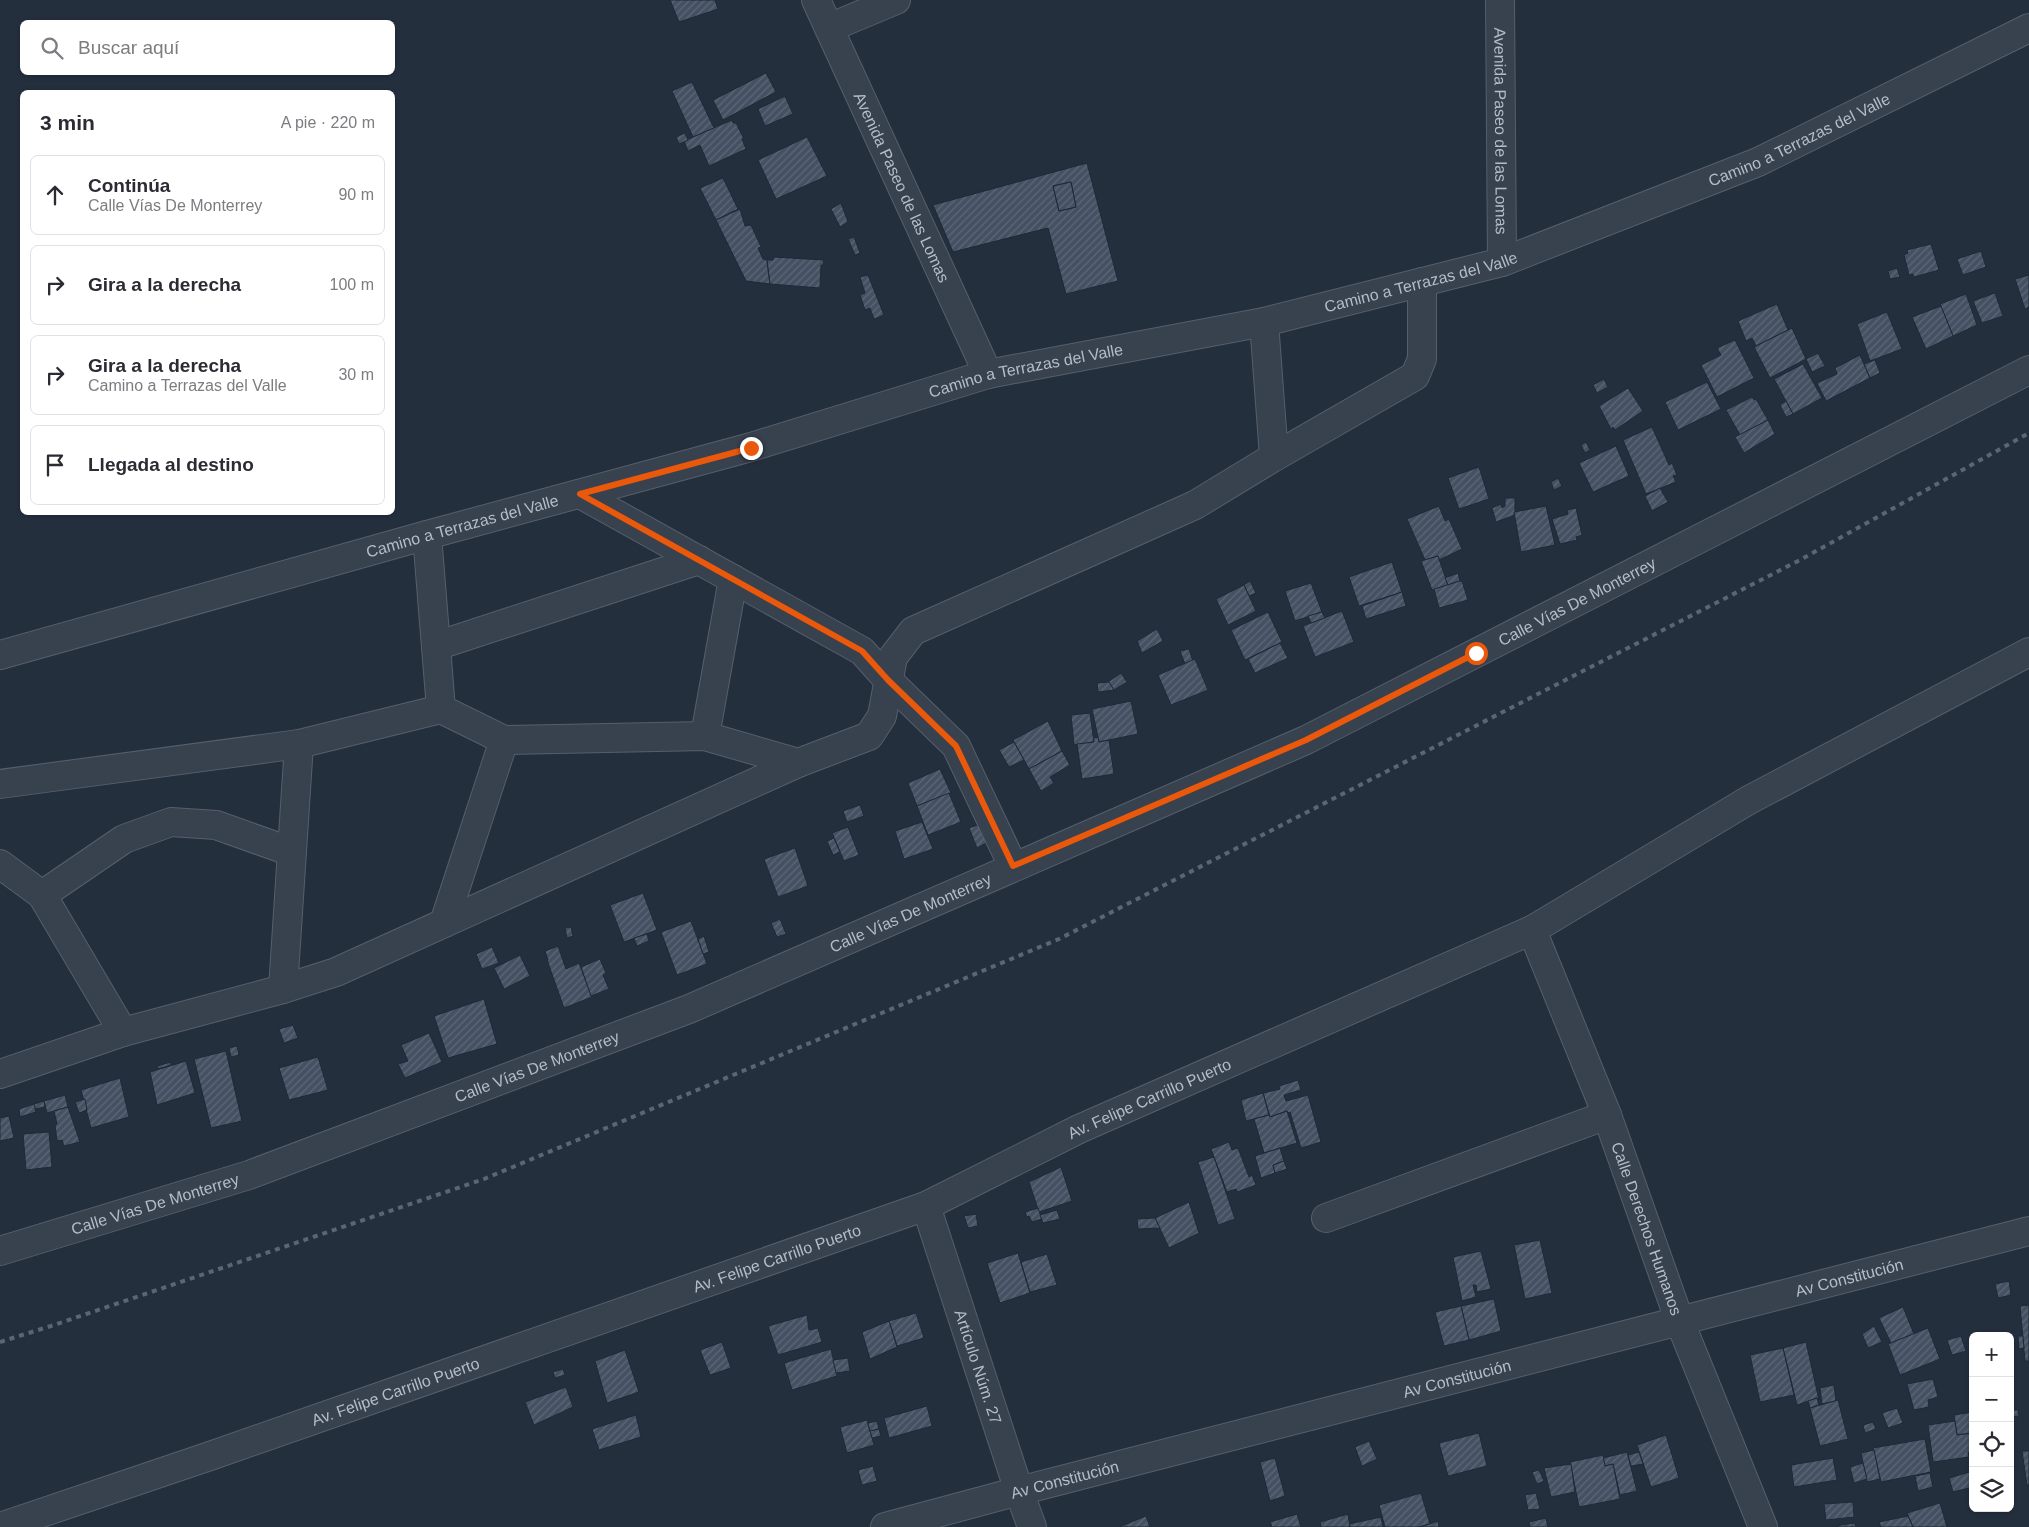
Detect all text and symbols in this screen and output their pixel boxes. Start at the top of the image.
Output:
search box [20,20,395,75]
street label: Avenida Paseo de las Lomas [1492,27,1510,235]
icon: search [38,34,66,62]
text: Buscar aquí [78,37,179,58]
street label: Avenida Paseo de las Lomas [851,90,953,285]
street label: Camino a Terrazas del Valle [1706,90,1893,189]
text: 3 min [40,111,95,134]
text: A pie · 220 m [281,114,375,131]
text: Continúa [88,175,170,196]
icon: ahead [41,181,69,209]
text: 90 m [338,186,374,203]
text: Calle Vías De Monterrey [88,197,262,214]
street label: Camino a Terrazas del Valle [1323,248,1520,315]
icon: right [41,271,69,299]
text: Gira a la derecha [88,274,241,295]
text: 100 m [330,276,374,293]
street label: Camino a Terrazas del Valle [927,340,1124,400]
text: Gira a la derecha [88,355,241,376]
icon: right [41,361,69,389]
text: 30 m [338,366,374,383]
text: Camino a Terrazas del Valle [88,377,287,394]
route end [740,437,763,460]
icon: arrive [41,451,69,479]
text: Llegada al destino [88,454,254,475]
street label: Camino a Terrazas del Valle [364,491,560,560]
street label: Calle Vías De Monterrey [1495,554,1658,649]
route start [1465,642,1488,665]
street label: Calle Vías De Monterrey [827,870,994,955]
street label: Calle Vías De Monterrey [452,1028,621,1105]
street label: Av. Felipe Carrillo Puerto [1065,1055,1233,1142]
street label: Calle Derechos Humanos [1609,1140,1685,1317]
street label: Calle Vías De Monterrey [69,1170,241,1237]
street label: Av. Felipe Carrillo Puerto [691,1221,863,1295]
street label: Av Constitución [1793,1255,1905,1299]
street label: Artículo Núm. 27 [952,1307,1005,1426]
map controls [1969,1332,2014,1512]
button: + [1969,1332,2014,1377]
street label: Av. Felipe Carrillo Puerto [309,1354,482,1428]
street label: Av Constitución [1401,1356,1513,1400]
button: − [1969,1377,2014,1422]
button: locate [1969,1422,2014,1467]
street label: Av Constitución [1009,1457,1121,1501]
button: layers [1969,1467,2014,1512]

